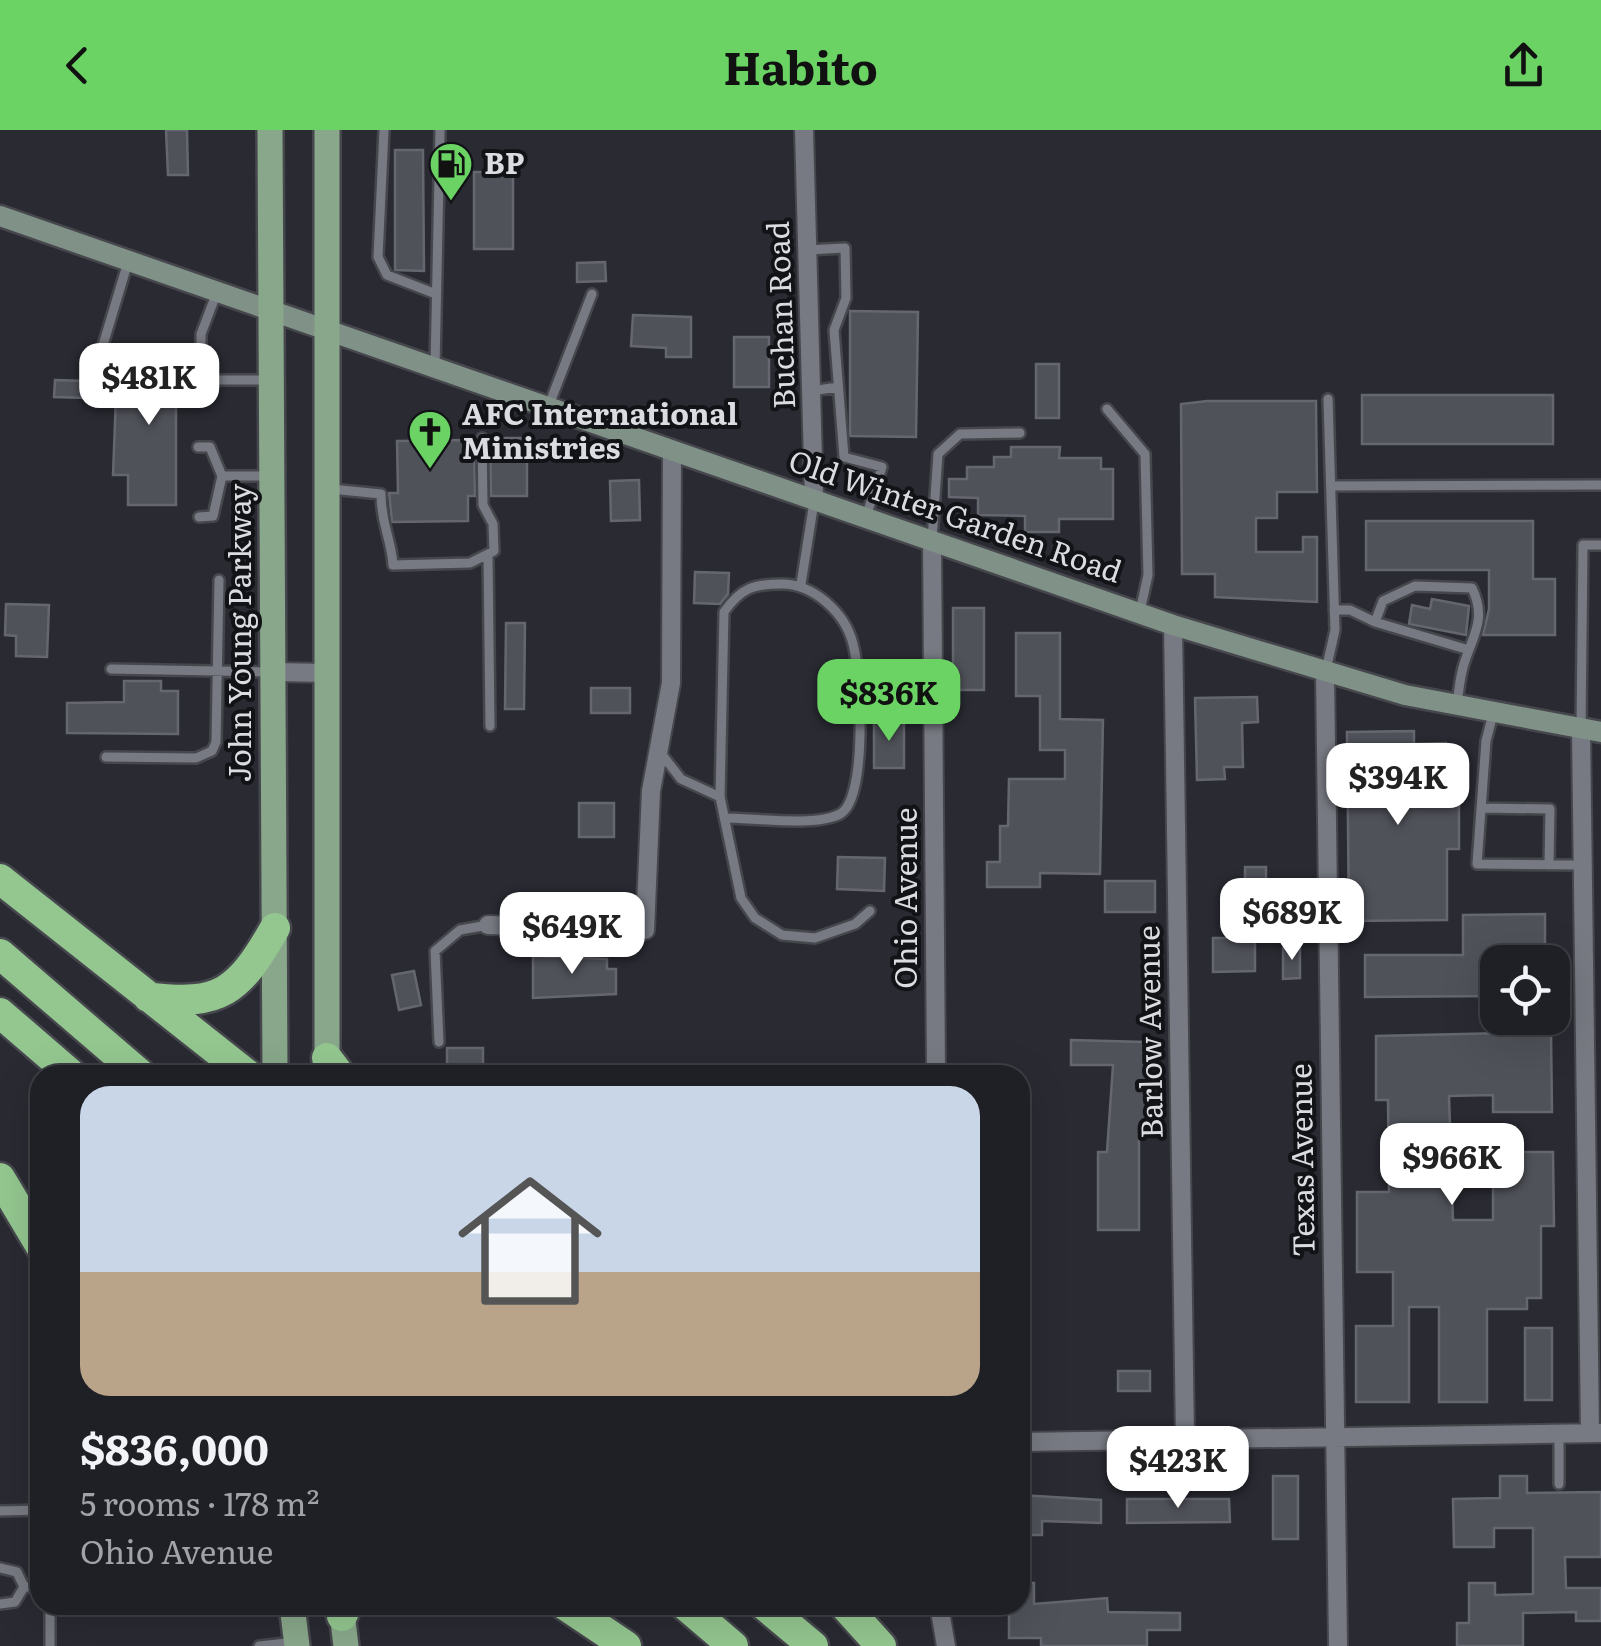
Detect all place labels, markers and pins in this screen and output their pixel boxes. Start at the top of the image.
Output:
place label: BP [484,139,524,183]
fuel station icon: BP [428,141,474,202]
pin: $481K [79,343,219,428]
place label: AFC International Ministries [462,390,738,468]
church icon: AFC International Ministries [407,409,453,470]
pin: $836K [819,659,959,744]
pin: $394K [1328,743,1468,828]
pin: $689K [1222,878,1362,963]
pin: $649K [502,892,642,977]
pin: $966K [1382,1123,1522,1208]
pin: $423K [1108,1426,1248,1511]

